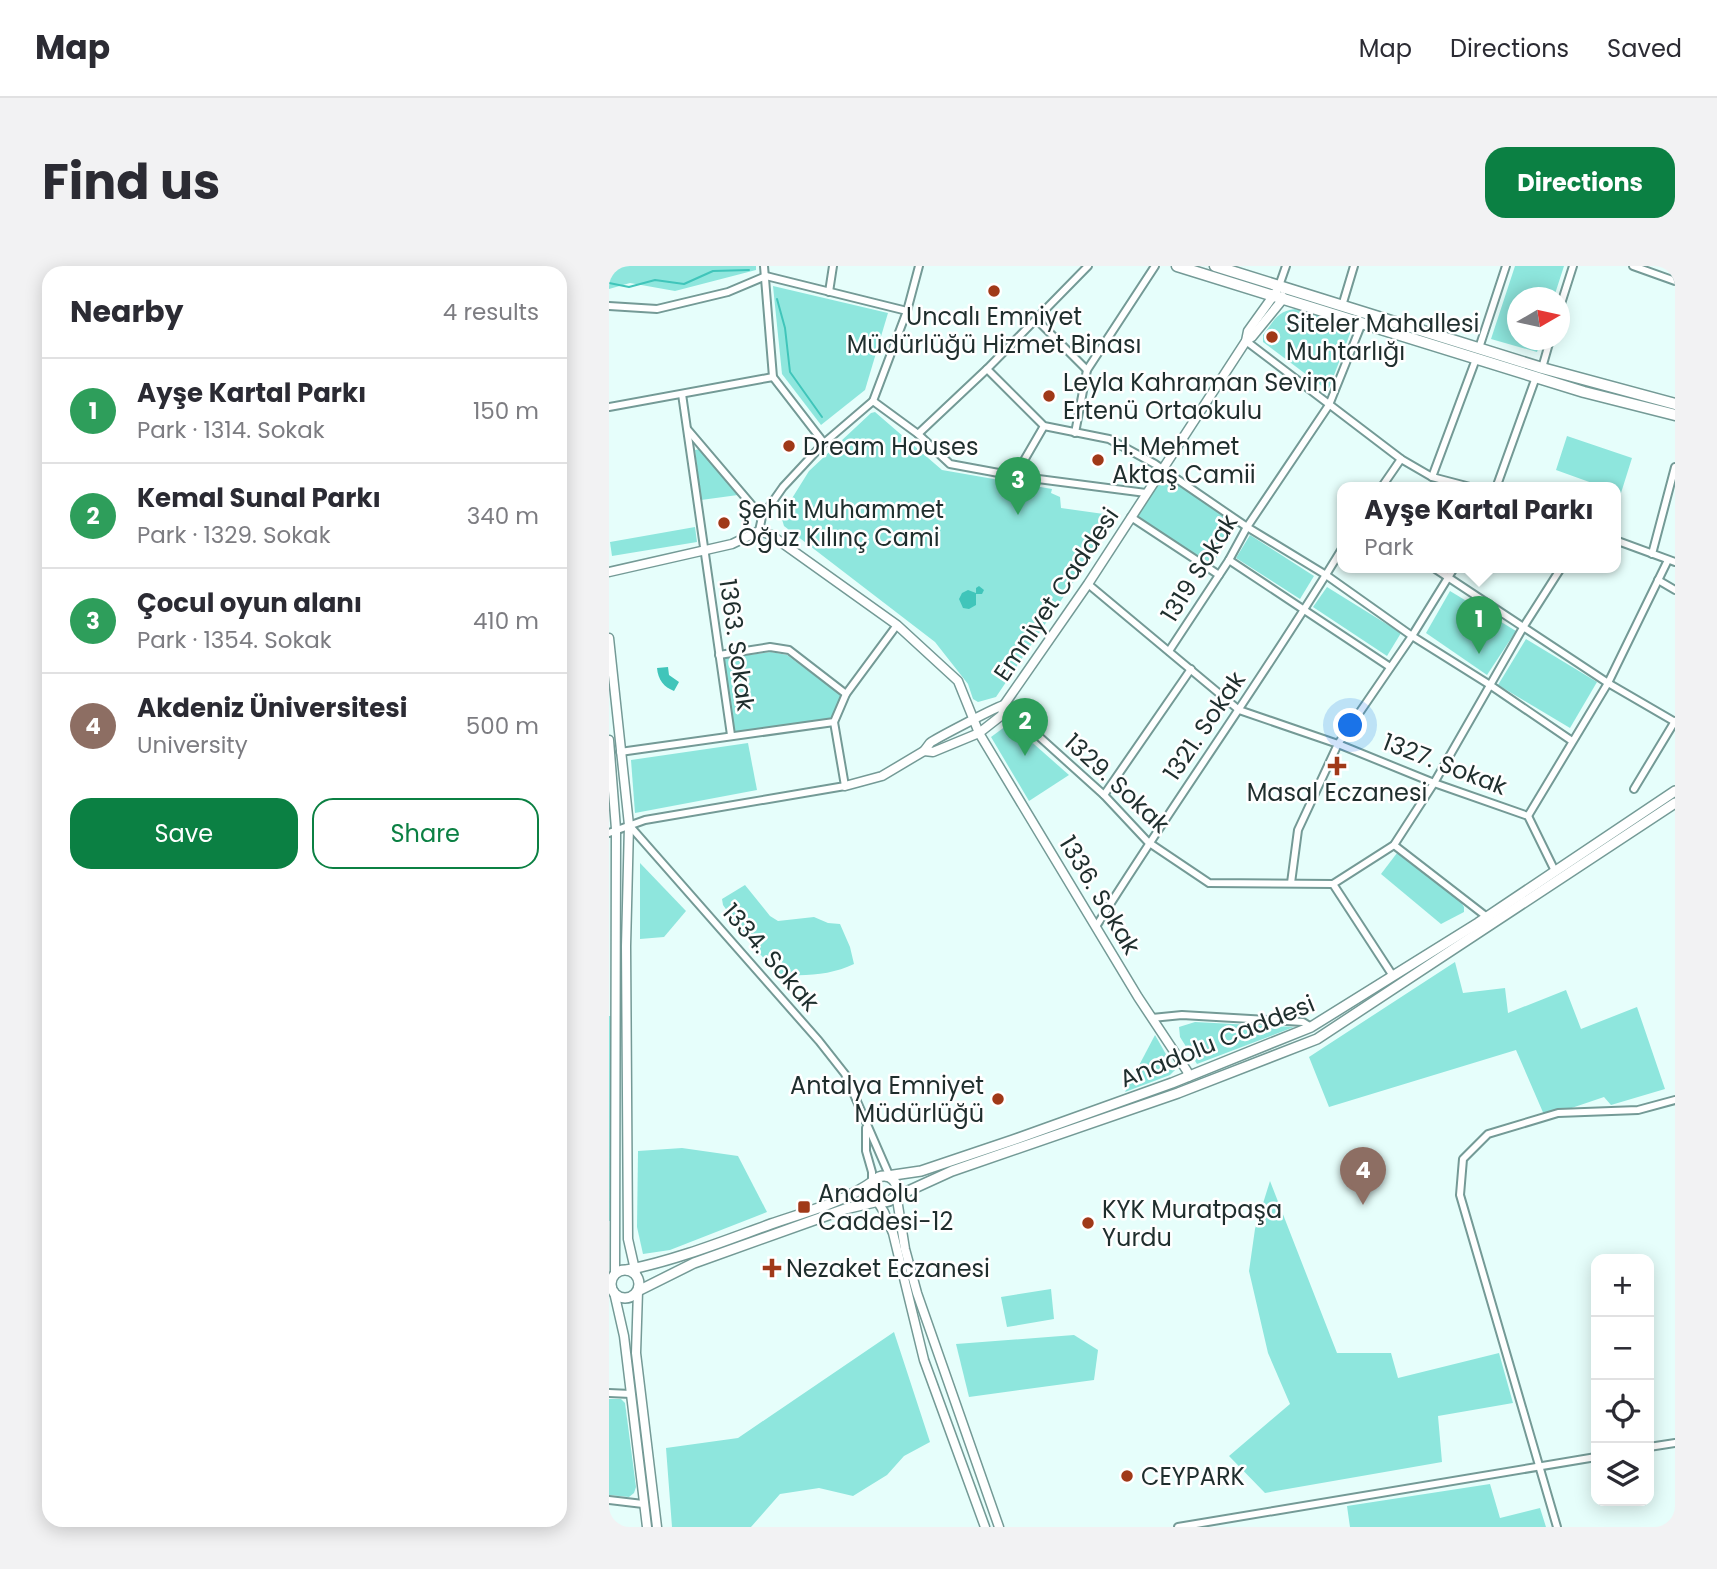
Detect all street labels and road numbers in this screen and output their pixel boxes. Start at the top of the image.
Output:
street label: Emniyet Caddesi [986,501,1126,687]
street label: 1319 Sokak [1153,507,1246,628]
street label: 1363. Sokak [711,577,763,714]
street label: 1321. Sokak [1155,664,1253,787]
street label: 1327. Sokak [1378,725,1512,803]
street label: 1329. Sokak [1057,726,1177,841]
street label: 1336. Sokak [1052,829,1149,961]
street label: 1334. Sokak [715,896,827,1018]
street label: Anadolu Caddesi [1115,987,1319,1095]

